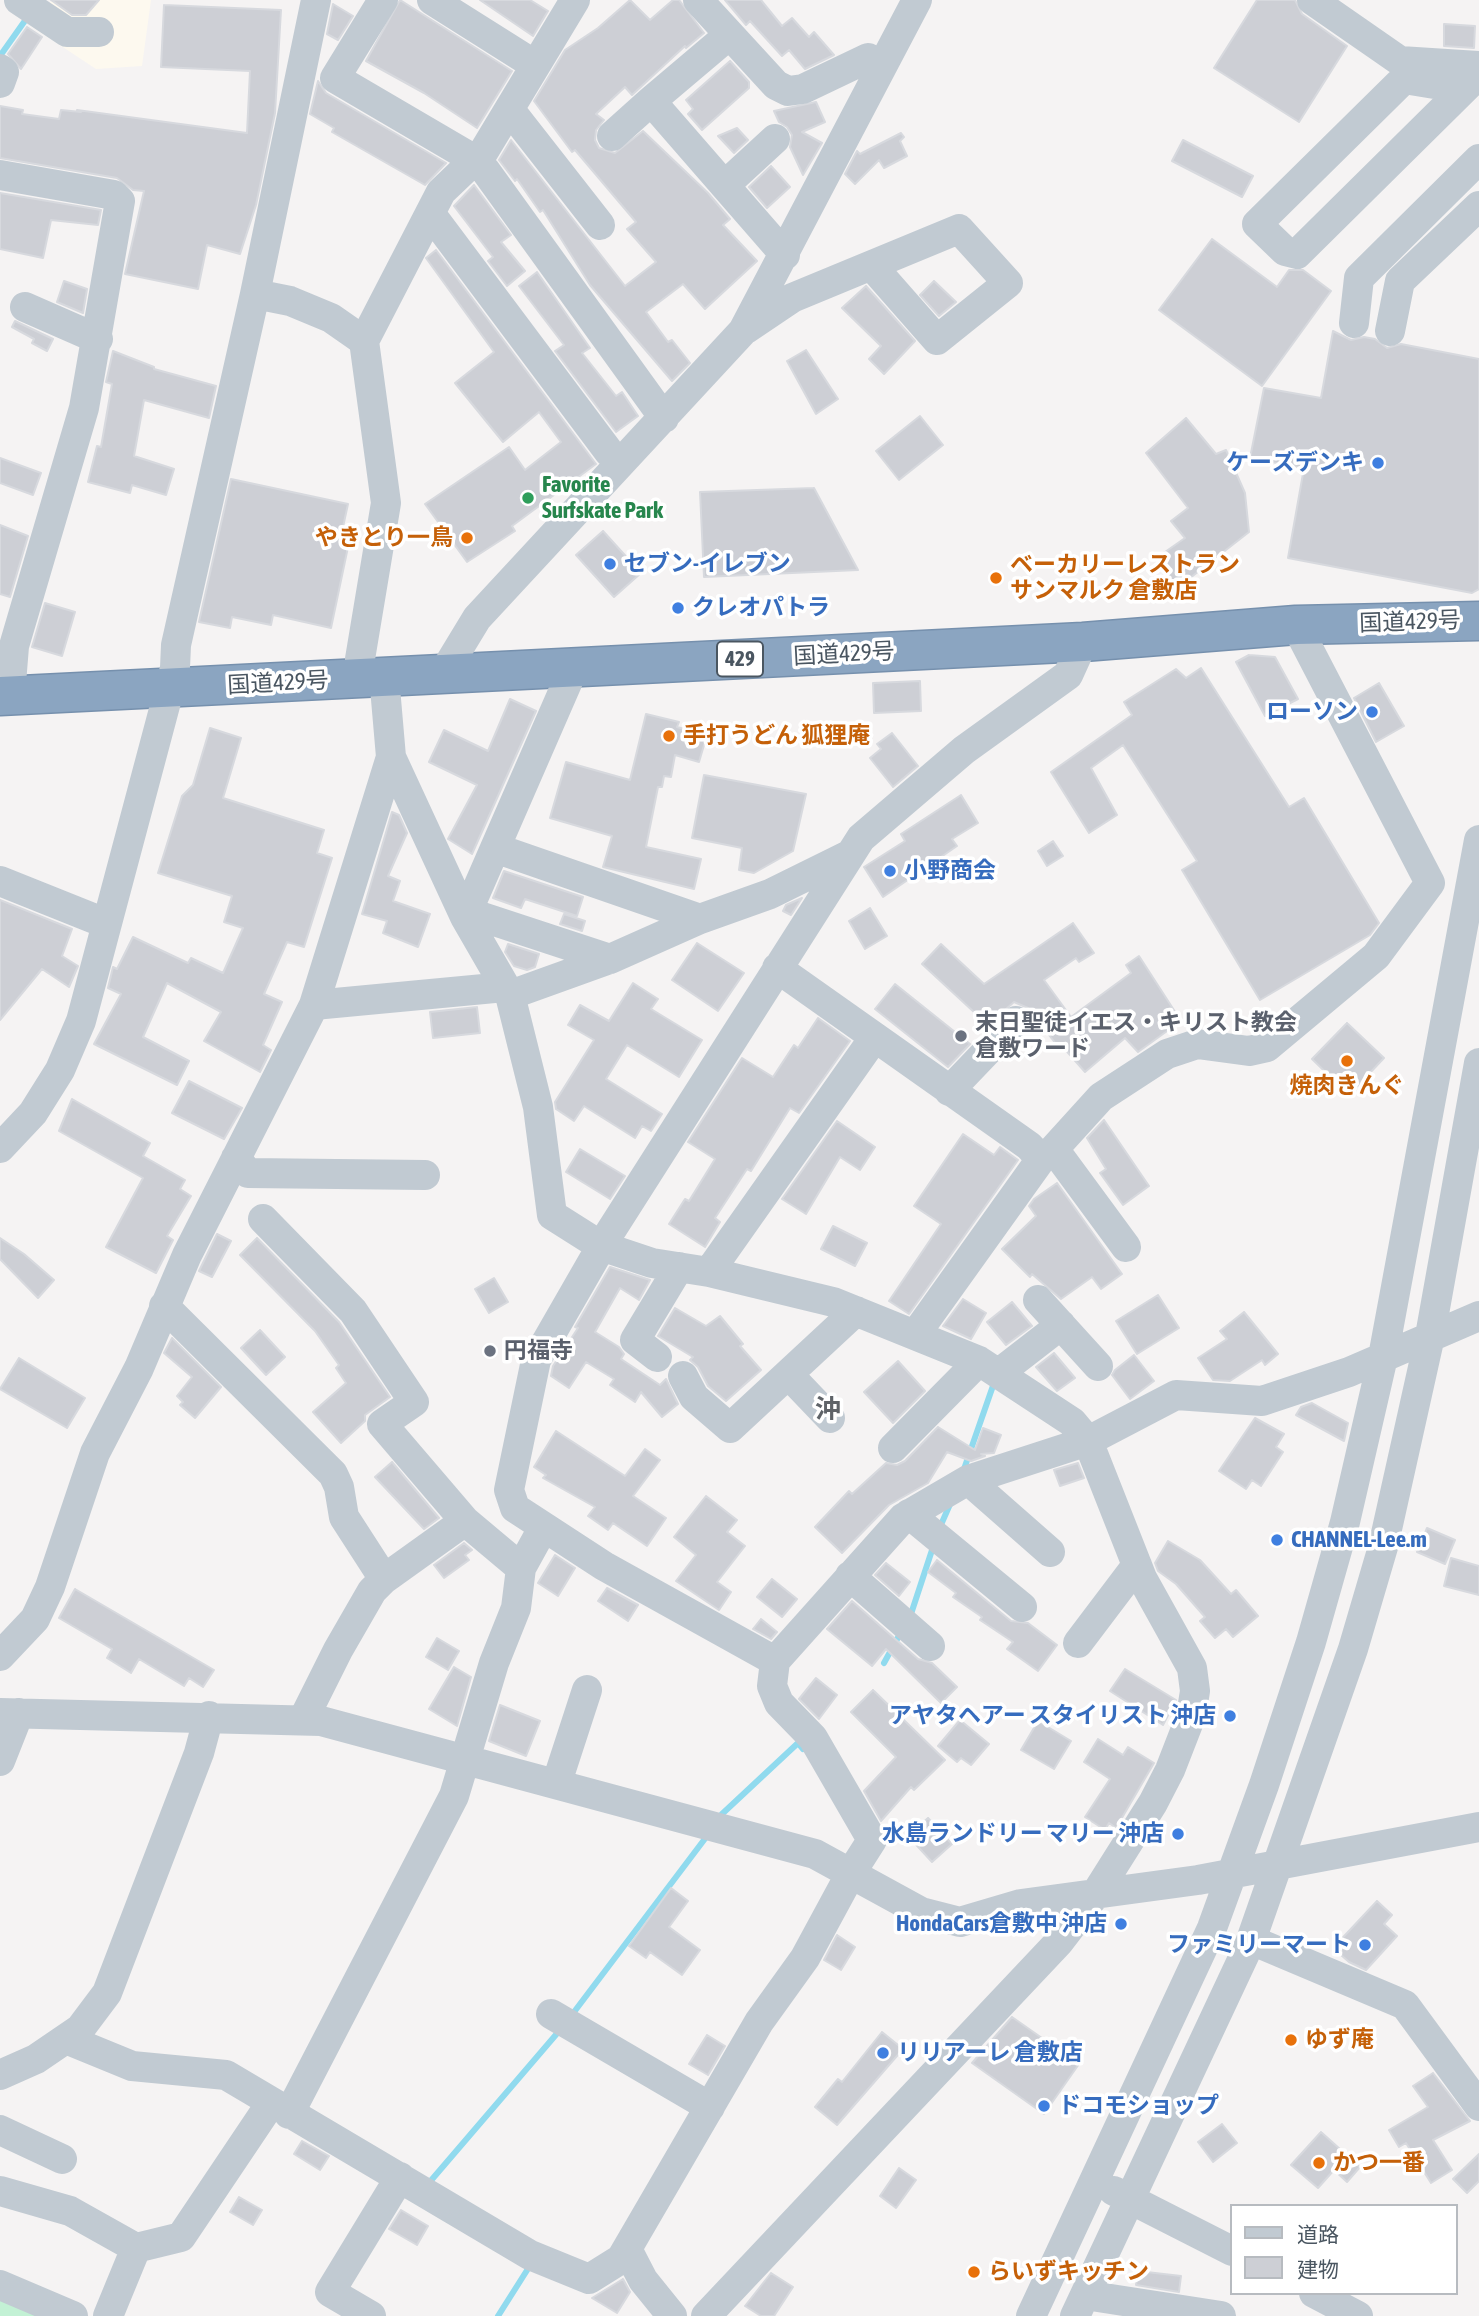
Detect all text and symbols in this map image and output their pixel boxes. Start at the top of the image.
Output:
place label: ケーズデンキ [1226,449,1364,477]
marker: ケーズデンキ [1370,455,1386,471]
place label: Favorite Surfskate Park [542,471,663,525]
marker: Favorite Surfskate Park [520,490,536,506]
place label: やきとり一鳥 [315,524,453,552]
marker: やきとり一鳥 [459,530,475,546]
place label: セブン-イレブン [624,550,791,578]
place label: ベーカリーレストラン サンマルク 倉敷店 [1010,551,1240,605]
marker: セブン-イレブン [602,556,618,572]
marker: ベーカリーレストラン サンマルク 倉敷店 [988,570,1004,586]
place label: クレオパトラ [692,594,830,622]
marker: クレオパトラ [670,600,686,616]
street label: 国道429号 [1359,606,1461,638]
street label: 国道429号 [793,638,895,670]
road number: 429 [717,642,763,676]
street label: 国道429号 [227,667,329,699]
place label: ローソン [1266,698,1358,726]
marker: ローソン [1364,704,1380,720]
place label: 手打うどん 狐狸庵 [683,722,870,750]
marker: 手打うどん 狐狸庵 [661,728,677,744]
place label: 小野商会 [904,857,996,885]
marker: 小野商会 [882,863,898,879]
place label: 末日聖徒イエス・キリスト教会 倉敷ワード [975,1009,1297,1063]
marker: 末日聖徒イエス・キリスト教会 倉敷ワード [953,1028,969,1044]
marker: 焼肉きんぐ [1339,1053,1355,1069]
place label: 焼肉きんぐ [1290,1072,1404,1100]
place label: 円福寺 [504,1337,573,1365]
marker: 円福寺 [482,1343,498,1359]
district label: 沖 [815,1394,841,1426]
place label: CHANNEL-Lee.m [1291,1526,1427,1554]
marker: CHANNEL-Lee.m [1269,1532,1285,1548]
place label: アヤタヘアー スタイリスト 沖店 [889,1702,1216,1730]
marker: アヤタヘアー スタイリスト 沖店 [1222,1708,1238,1724]
place label: 水島ランドリー マリー 沖店 [882,1820,1164,1848]
marker: 水島ランドリー マリー 沖店 [1170,1826,1186,1842]
place label: HondaCars倉敷中 沖店 [896,1910,1107,1938]
marker: HondaCars倉敷中 沖店 [1113,1916,1129,1932]
place label: ファミリーマート [1167,1931,1351,1959]
marker: ファミリーマート [1357,1937,1373,1953]
place label: ゆず庵 [1305,2026,1374,2054]
marker: ゆず庵 [1283,2032,1299,2048]
place label: リリアーレ 倉敷店 [897,2039,1083,2067]
marker: リリアーレ 倉敷店 [875,2045,891,2061]
place label: ドコモショップ [1058,2092,1219,2120]
marker: ドコモショップ [1036,2098,1052,2114]
place label: かつ一番 [1333,2149,1425,2177]
marker: かつ一番 [1311,2155,1327,2171]
legend [1230,2204,1458,2295]
text: 道路 [1297,2222,1339,2246]
text: 建物 [1297,2257,1339,2281]
place label: らいずキッチン [988,2258,1149,2286]
marker: らいずキッチン [966,2264,982,2280]

